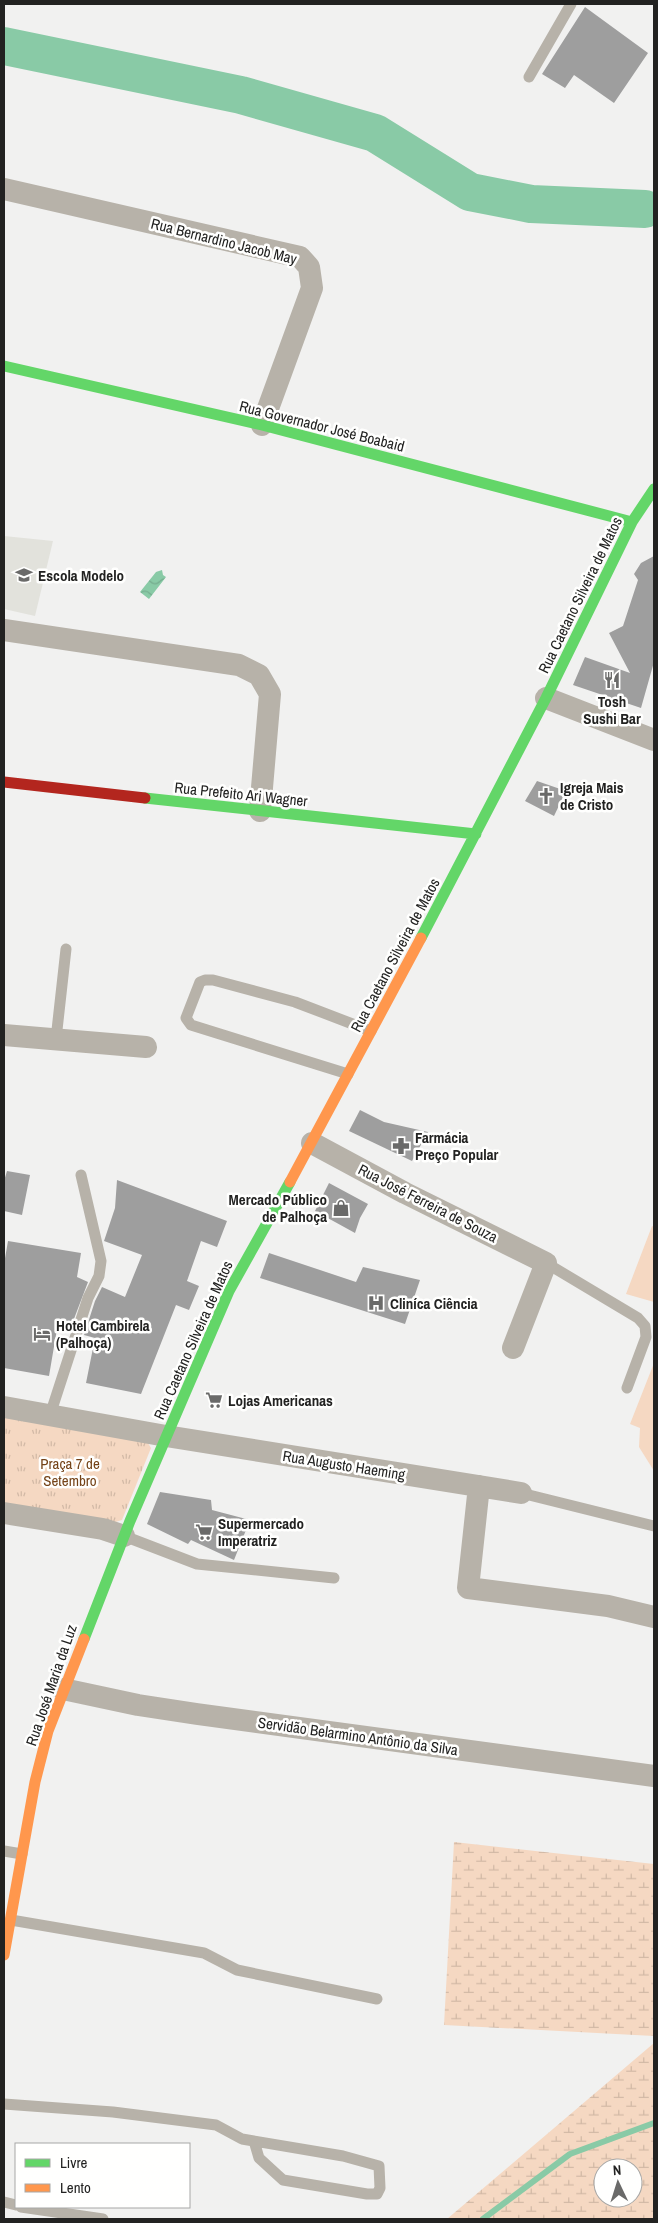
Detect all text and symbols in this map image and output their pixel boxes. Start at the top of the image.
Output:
street label: Rua Bernardino Jacob May [149,213,300,270]
street label: Rua Governador José Boabaid [237,395,407,457]
street label: Rua Caetano Silveira de Matos [533,513,627,677]
school or university icon: Escola Modelo [14,565,34,585]
place label: Escola Modelo [38,565,124,586]
restaurant icon: Tosh Sushi Bar [602,670,622,690]
place label: Tosh Sushi Bar [583,691,641,729]
street label: Rua Prefeito Ari Wagner [173,777,309,811]
place label: Igreja Mais de Cristo [560,777,624,815]
church icon: Igreja Mais de Cristo [536,786,556,806]
street label: Rua Caetano Silveira de Matos [345,874,445,1036]
place label: Farmácia Preço Popular [415,1127,499,1165]
pharmacy icon: Farmácia Preço Popular [391,1136,411,1156]
street label: Rua José Ferreira de Souza [355,1159,501,1247]
place label: Mercado Público de Palhoça [229,1189,327,1227]
shop icon: Mercado Público de Palhoça [331,1198,351,1218]
street label: Rua Caetano Silveira de Matos [149,1257,237,1423]
hospital icon: Cliníca Ciência [366,1293,386,1313]
place label: Cliníca Ciência [390,1293,478,1314]
place label: Hotel Cambirela (Palhoça) [56,1315,150,1353]
hotel icon: Hotel Cambirela (Palhoça) [32,1324,52,1344]
supermarket icon: Lojas Americanas [204,1390,224,1410]
place label: Lojas Americanas [228,1390,333,1411]
street label: Rua Augusto Haeming [281,1445,407,1485]
park label: Praça 7 de Setembro [40,1453,100,1491]
place label: Supermercado Imperatriz [218,1513,304,1551]
supermarket icon: Supermercado Imperatriz [194,1522,214,1542]
street label: Rua José Maria da Luz [20,1621,82,1749]
street label: Servidão Belarmino Antônio da Silva [257,1712,459,1760]
legend [15,2143,190,2208]
text: Livre [60,2152,88,2173]
north arrow [593,2158,643,2208]
text: N [612,2161,622,2179]
text: Lento [60,2177,91,2198]

